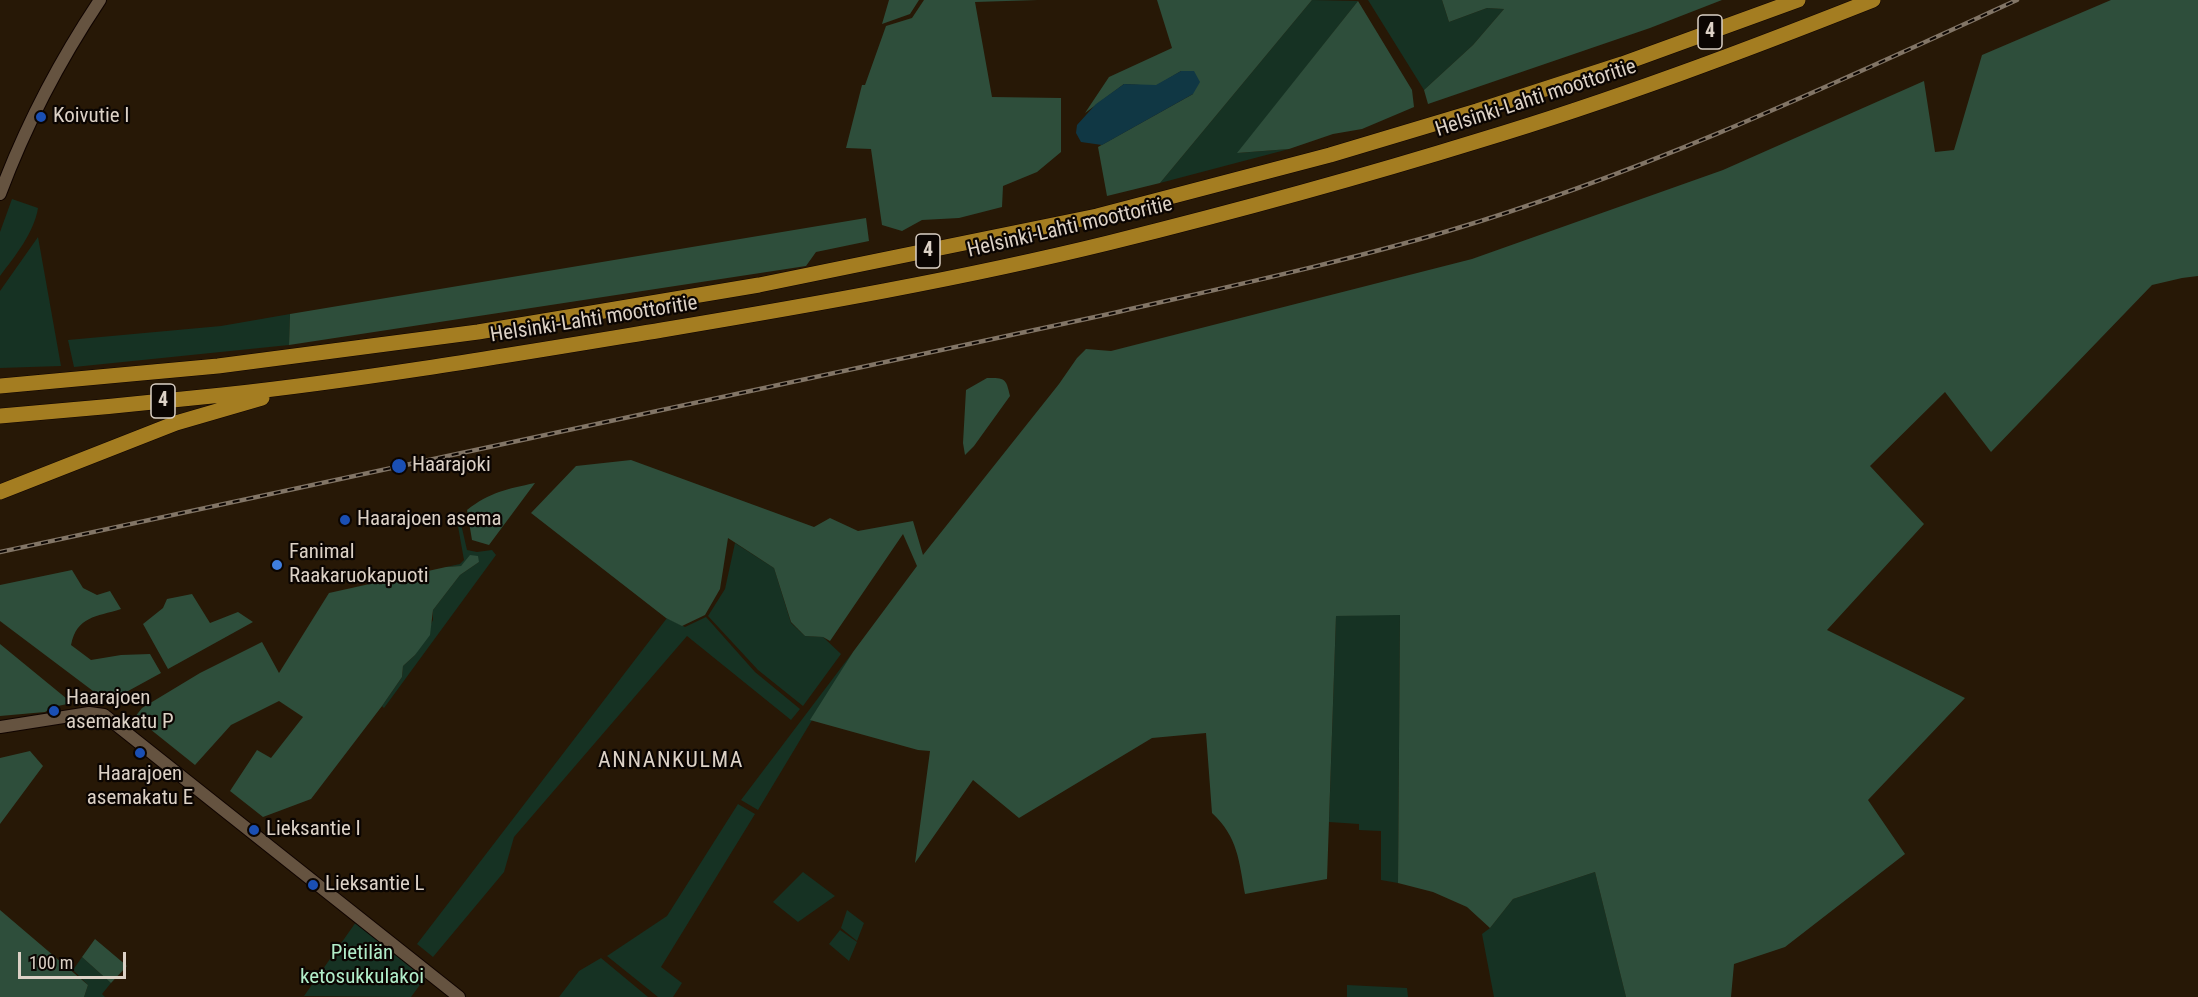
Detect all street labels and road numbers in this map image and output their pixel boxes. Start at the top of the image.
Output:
road number: 4 [1698,15,1722,49]
street label: Helsinki-Lahti moottoritie [1432,55,1640,143]
street label: Helsinki-Lahti moottoritie [965,192,1175,264]
road number: 4 [916,234,940,268]
street label: Helsinki-Lahti moottoritie [489,291,699,349]
road number: 4 [151,384,175,418]

